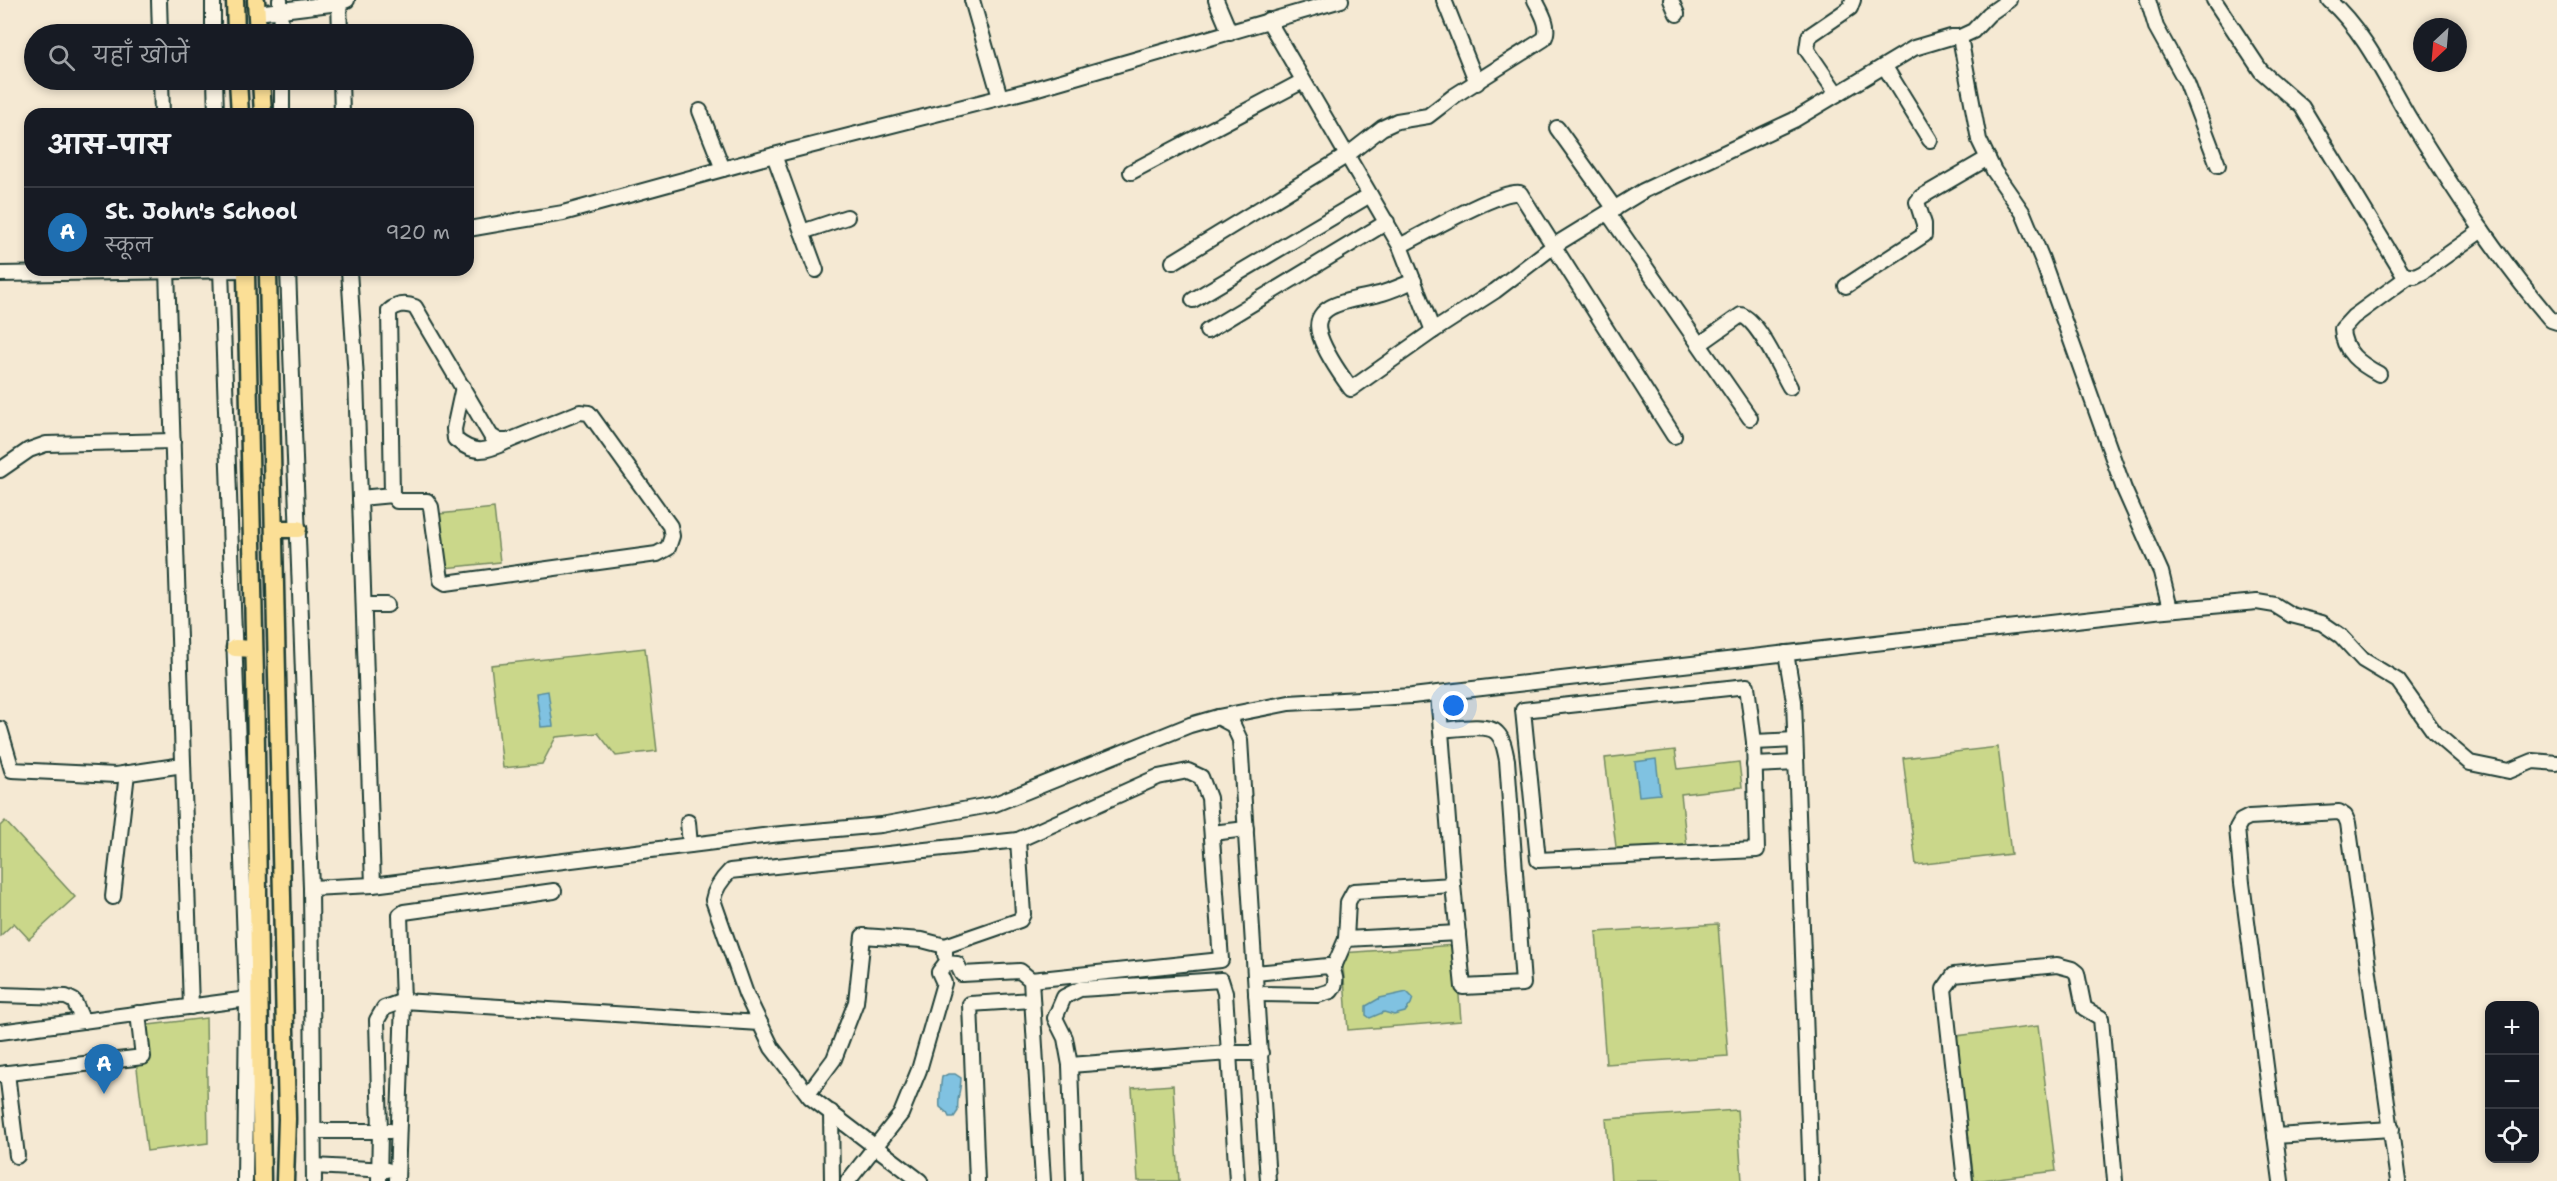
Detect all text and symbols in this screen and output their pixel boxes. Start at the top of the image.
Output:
north arrow [2413,18,2467,72]
search box [24,24,474,90]
icon: search [45,41,78,74]
text: यहाँ खोजें [93,41,189,70]
text: आस-पास [48,127,170,162]
text: St. John's School [105,197,297,226]
text: A [60,219,75,245]
text: 920 m [386,219,450,245]
text: स्कूल [105,232,153,258]
your location [1439,691,1468,720]
map controls [2485,1001,2539,1163]
button: + [2485,1001,2539,1055]
pin: A [84,1044,124,1094]
button: − [2485,1055,2539,1109]
button: locate [2485,1109,2539,1163]

